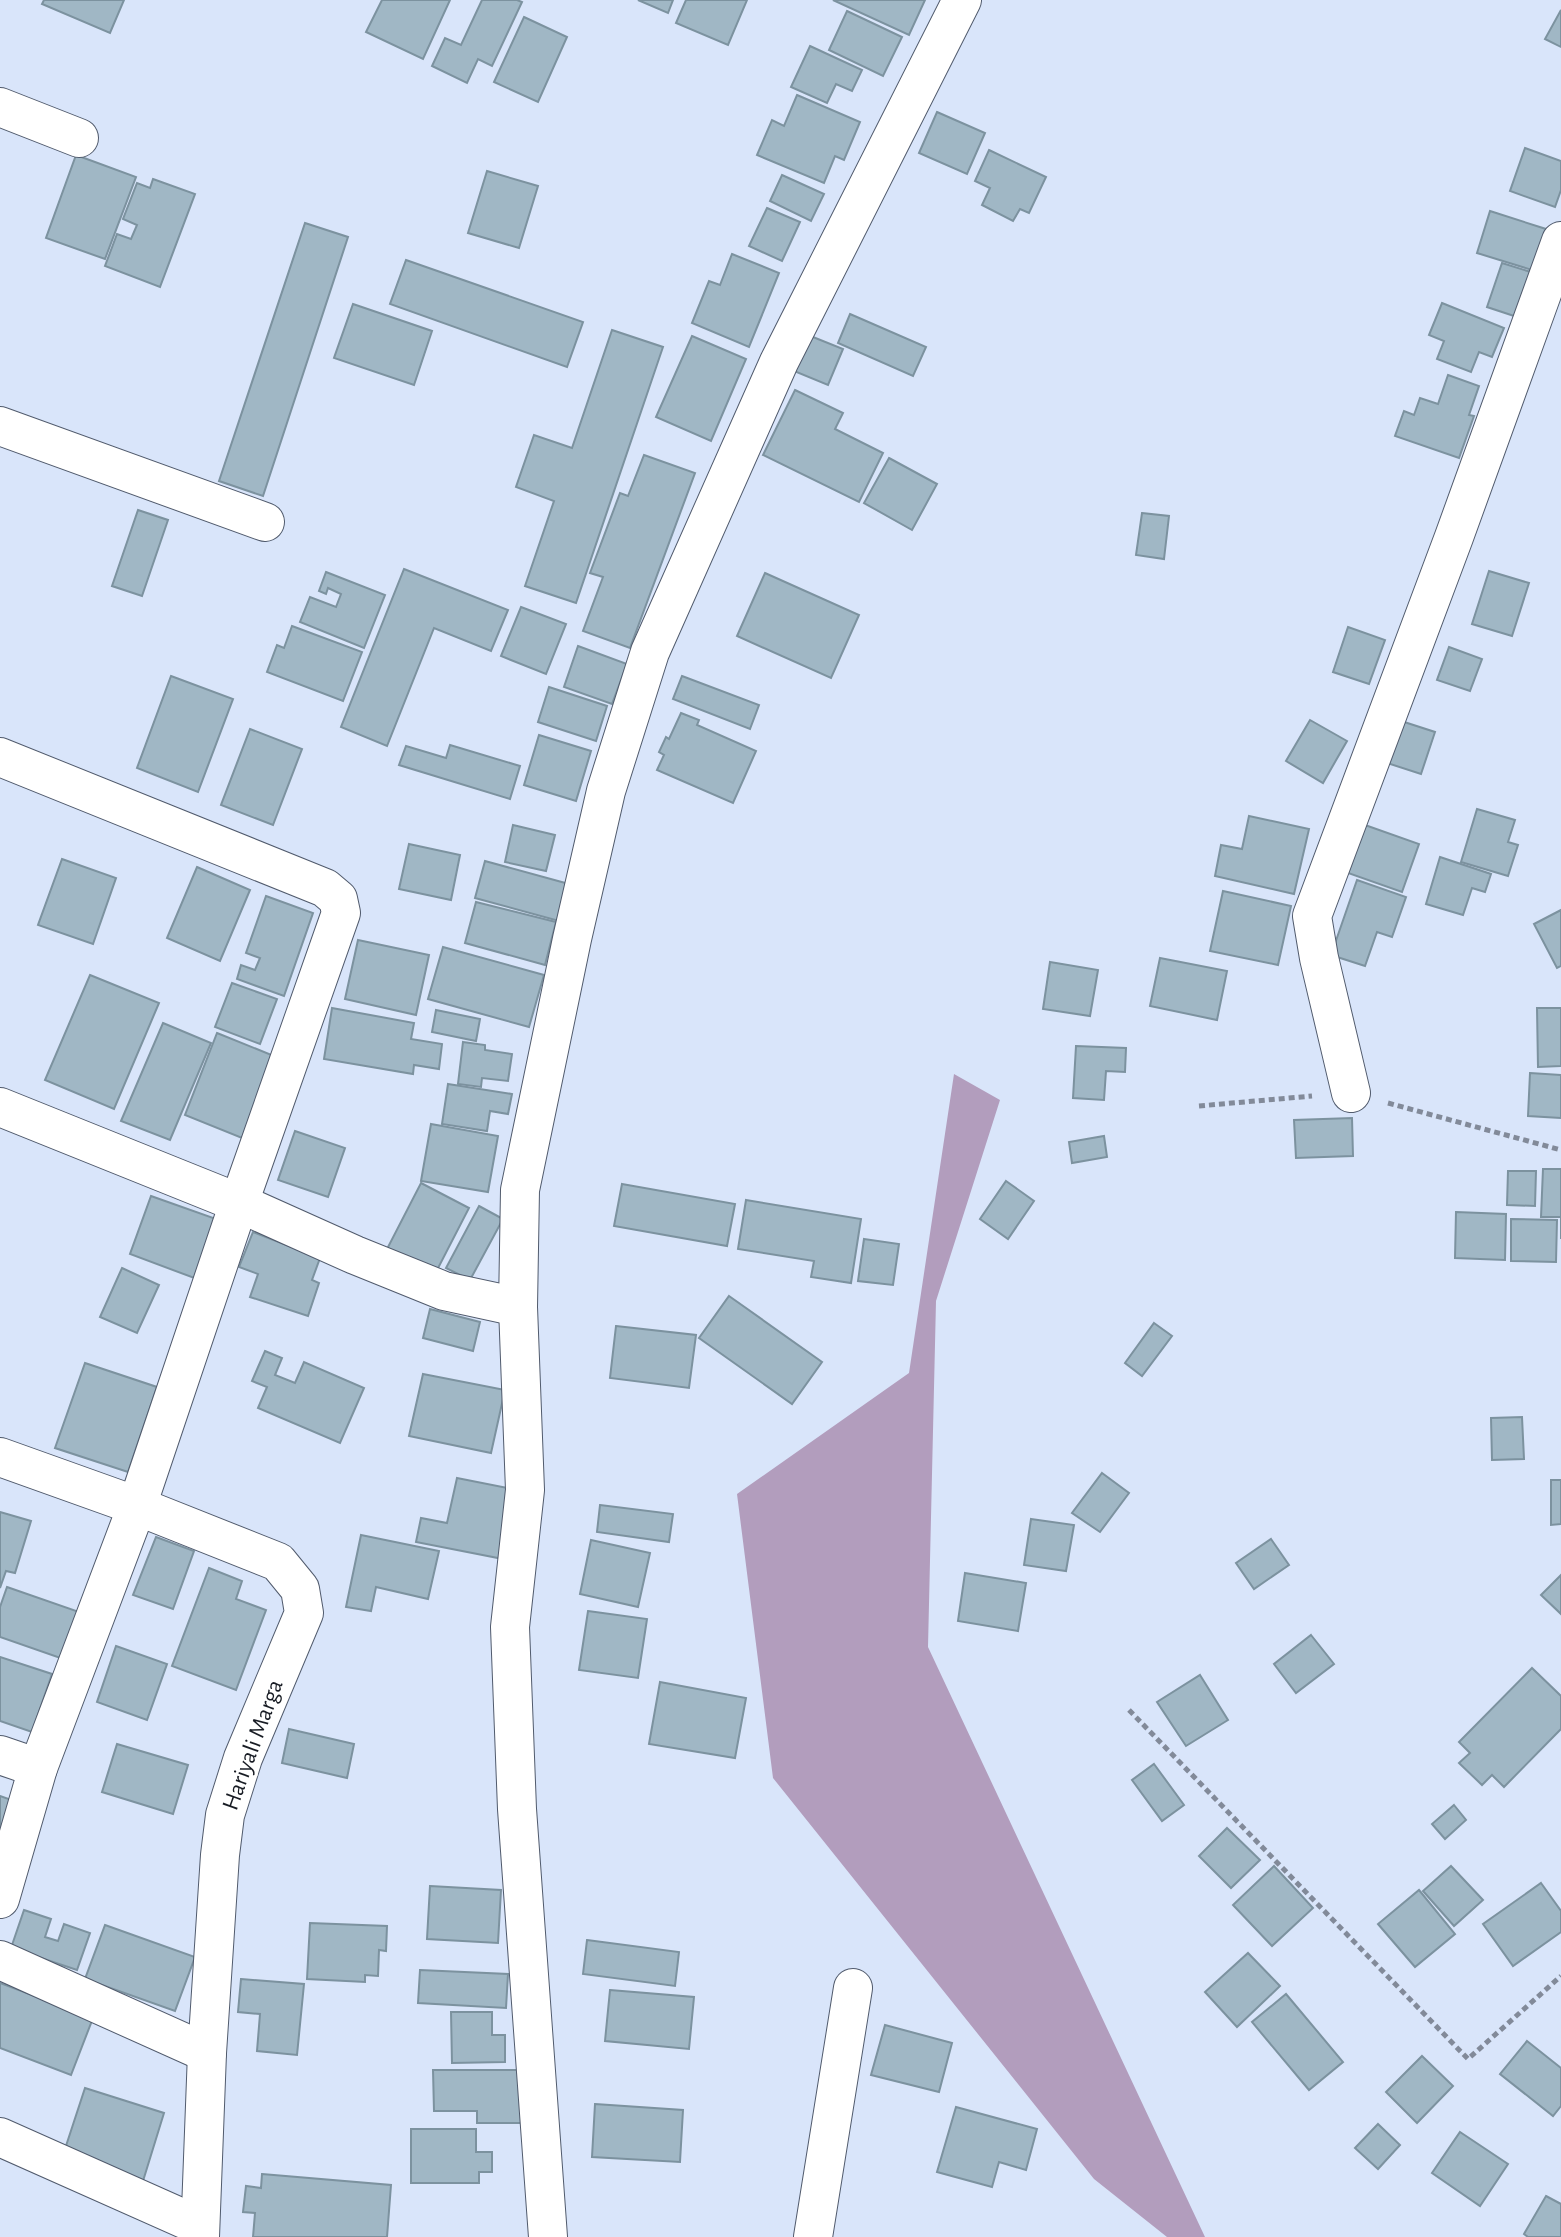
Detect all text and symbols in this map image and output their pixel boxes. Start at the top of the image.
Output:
street label: Hariyali Marga [218,1677,288,1813]

